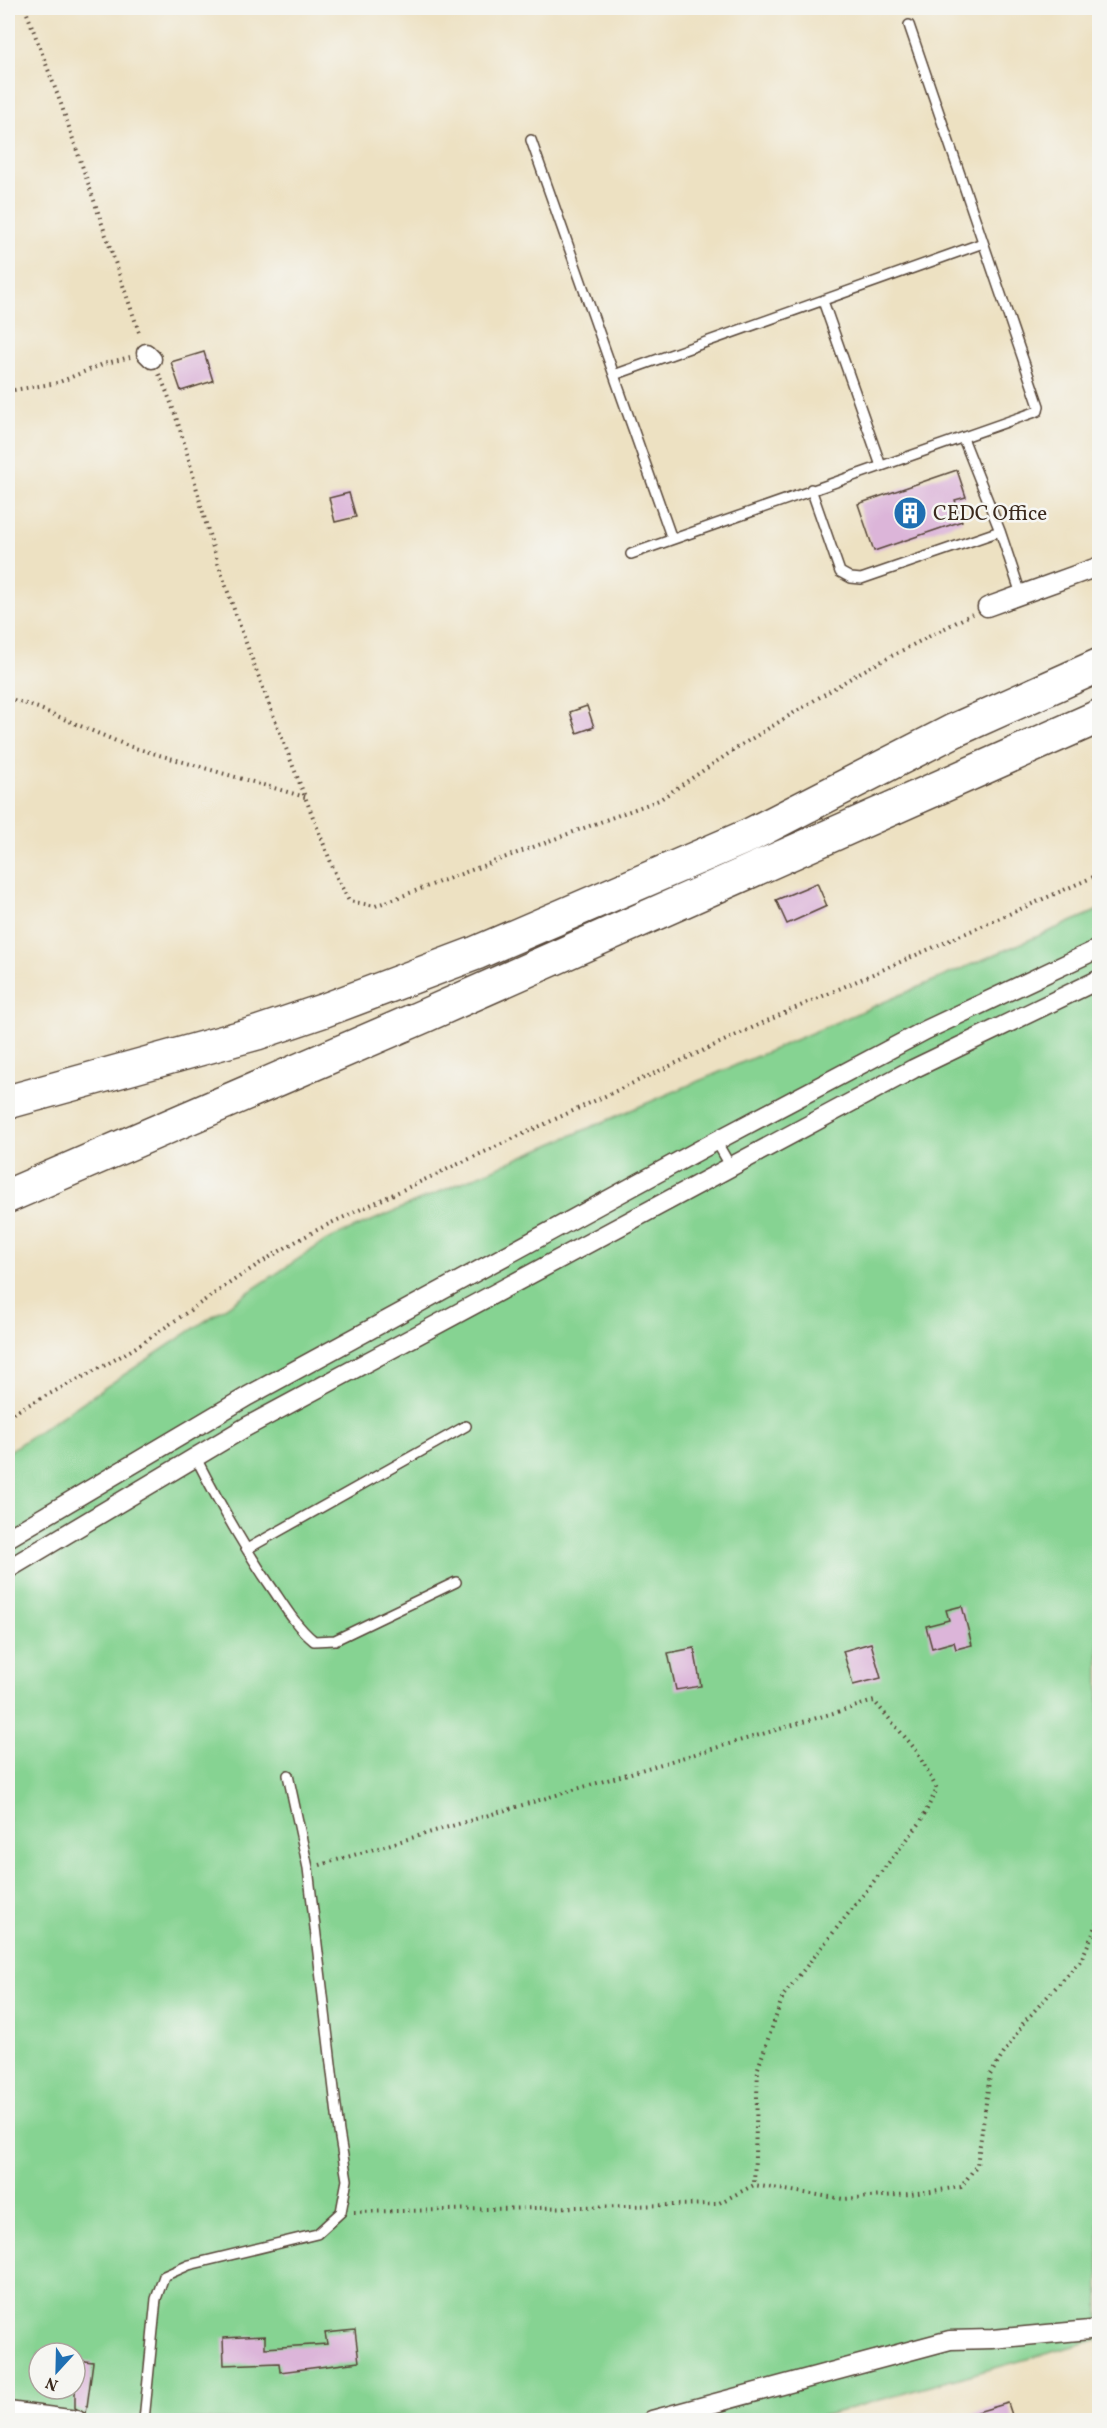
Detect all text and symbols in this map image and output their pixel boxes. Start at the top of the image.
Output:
building icon: CEDC Office [892,495,928,531]
place label: CEDC Office [933,500,1047,529]
north arrow [27,2341,87,2401]
text: N [42,2371,62,2395]

